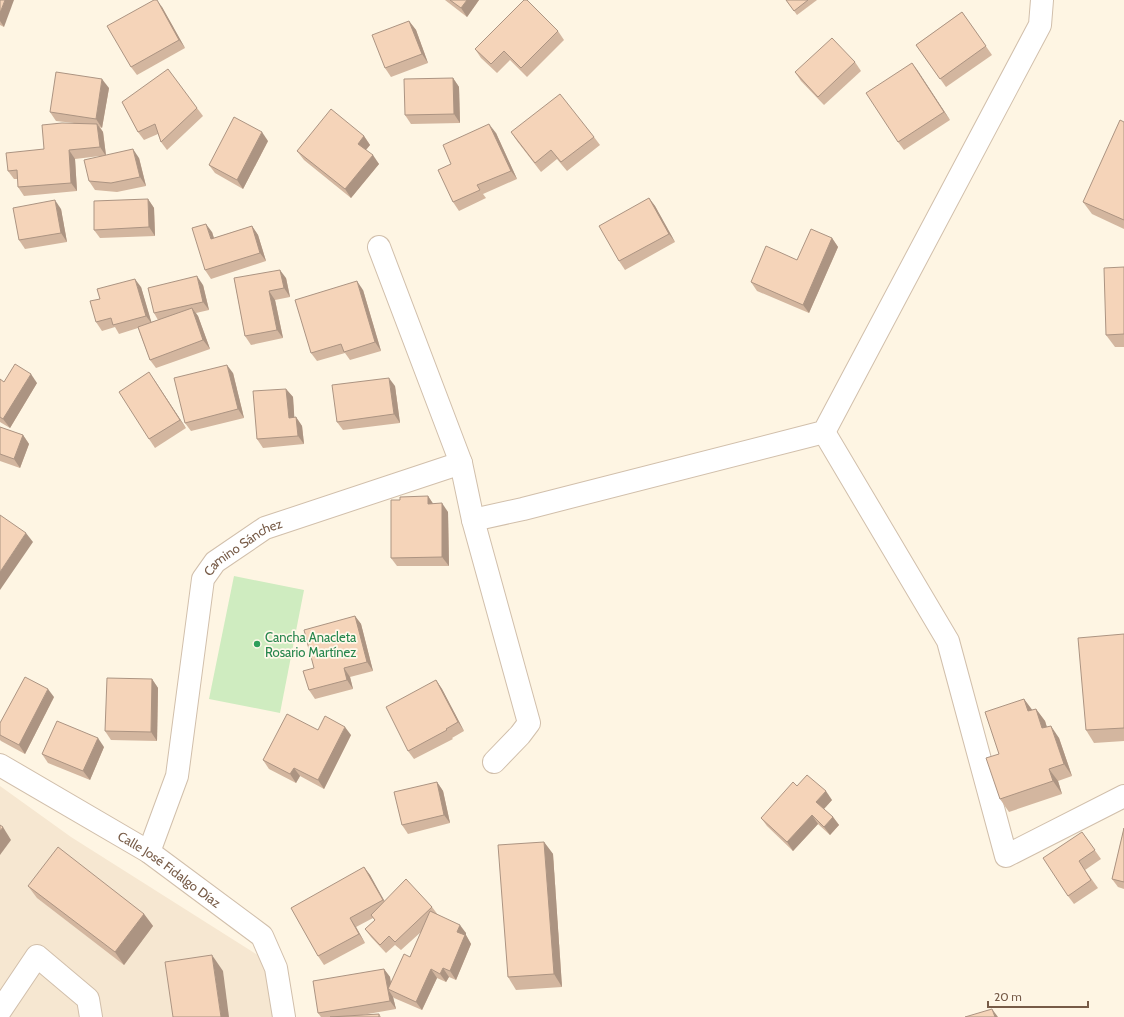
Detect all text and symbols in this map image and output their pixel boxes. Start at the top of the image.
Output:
street label: Camino Sánchez [200,515,284,579]
place label: Cancha Anacleta Rosario Martínez [265,629,357,660]
marker: Cancha Anacleta Rosario Martínez [252,639,262,649]
street label: Calle José Fidalgo Díaz [115,828,224,911]
scale bar [988,983,1088,1009]
text: 20 m [994,989,1022,1004]

